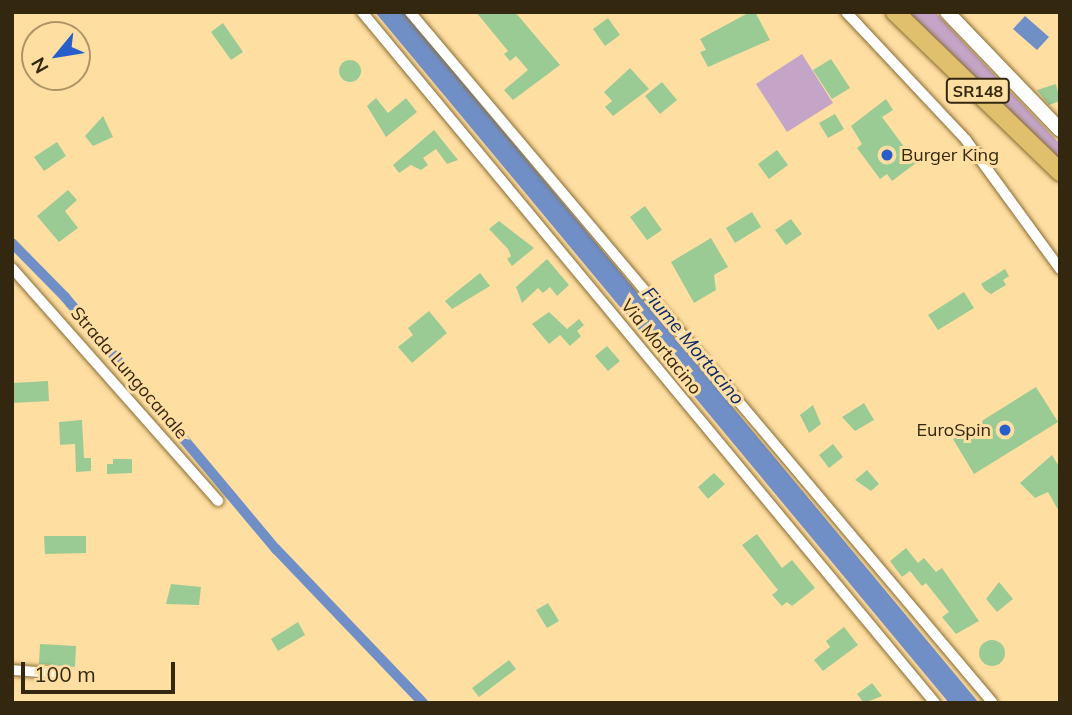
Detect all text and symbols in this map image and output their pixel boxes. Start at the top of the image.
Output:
north arrow [21,21,91,91]
text: N [26,53,54,78]
road number: SR148 [945,78,1011,104]
place label: Burger King [901,144,999,166]
marker: Burger King [879,147,895,163]
water label: Fiume Mortacino [637,283,749,409]
street label: Via Mortacino [616,295,706,399]
street label: Strada Lungocanale [66,303,192,443]
place label: EuroSpin [916,419,991,441]
marker: EuroSpin [997,422,1013,438]
scale bar [24,648,178,692]
text: 100 m [34,661,96,687]

